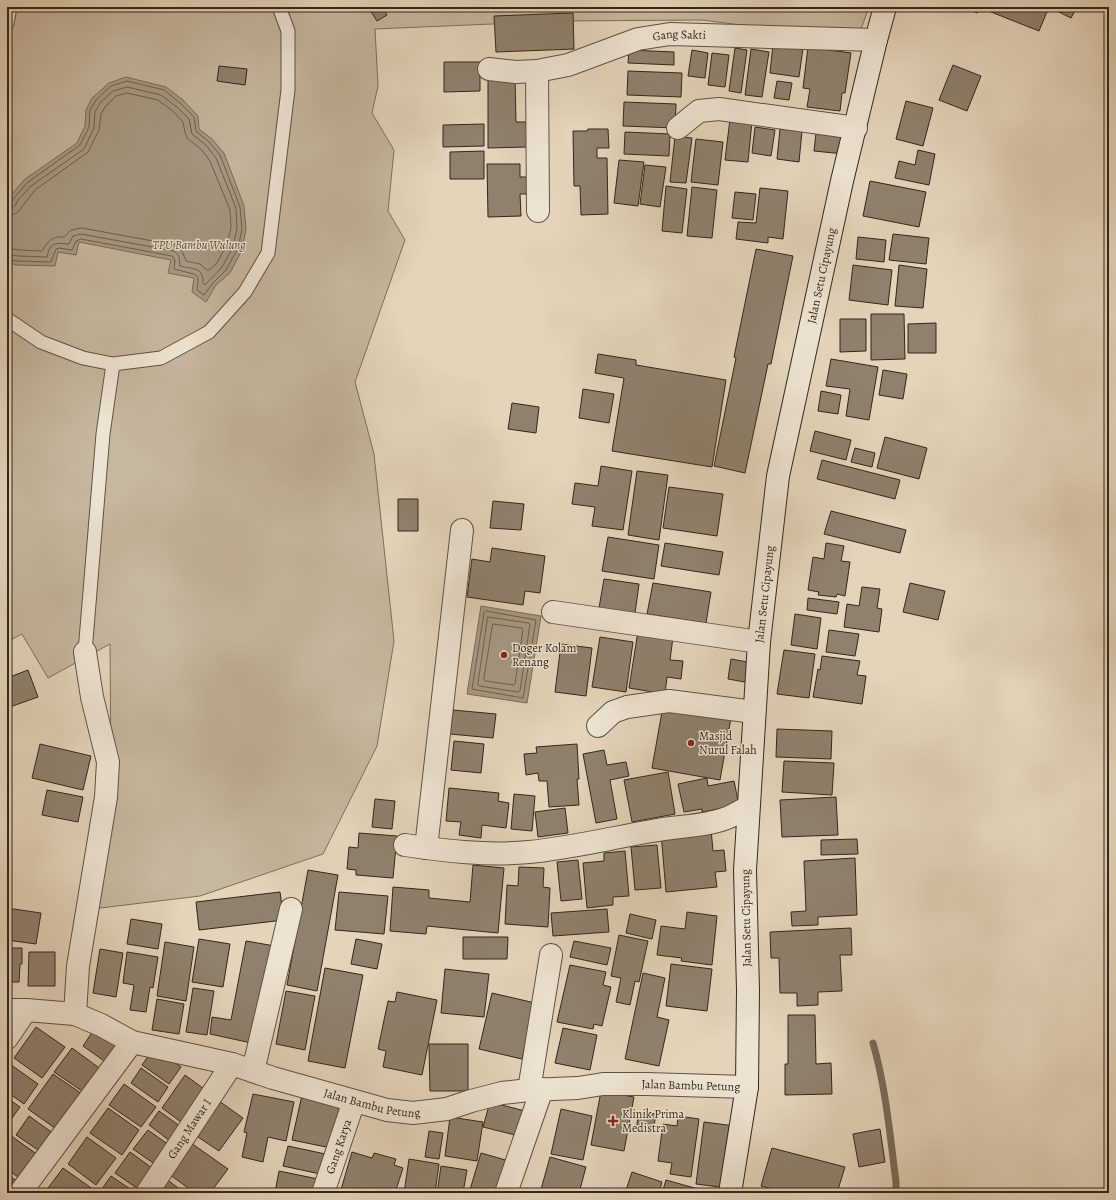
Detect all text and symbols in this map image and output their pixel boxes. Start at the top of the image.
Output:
street label: Gang Sakti [651,26,706,45]
street label: Jalan Setu Cipayung [803,226,840,325]
park label: TPU Bambu Wulung [152,237,246,253]
street label: Jalan Setu Cipayung [751,545,778,644]
place label: Doger Kolam Renang [512,640,576,670]
marker: Doger Kolam Renang [499,650,509,660]
place label: Masjid Nurul Falah [699,728,757,758]
marker: Masjid Nurul Falah [686,738,696,748]
street label: Jalan Setu Cipayung [737,869,755,967]
street label: Jalan Bambu Petung [641,1076,741,1095]
street label: Jalan Bambu Petung [322,1085,421,1121]
street label: Gang Mawar I [164,1095,215,1162]
place label: Klinik Prima Medistra [622,1106,685,1136]
marker: Klinik Prima Medistra [607,1115,619,1127]
street label: Gang Karya [322,1117,355,1176]

